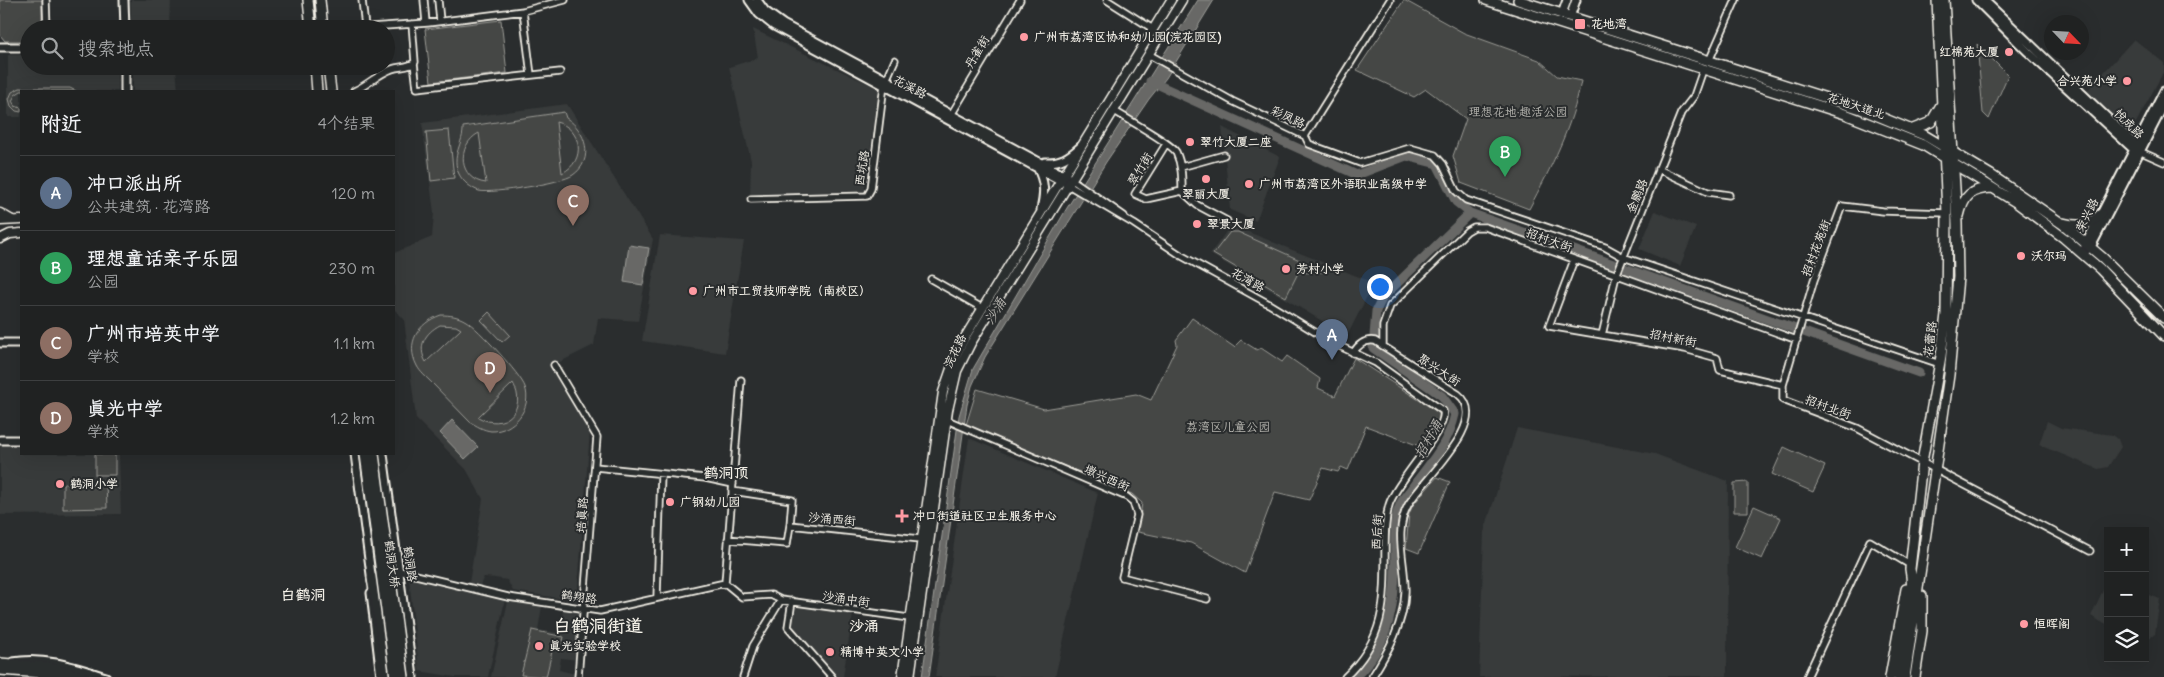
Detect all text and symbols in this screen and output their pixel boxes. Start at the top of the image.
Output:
north arrow [2044,15,2089,60]
place label: 花地湾 [1591,16,1627,31]
marker: 花地湾 [1573,17,1587,31]
search box [20,20,395,75]
place label: 广州市荔湾区协和幼儿园(浣花园区) [1034,29,1222,45]
marker: 广州市荔湾区协和幼儿园(浣花园区) [1018,31,1030,43]
street label: 丹雀街 [961,32,992,71]
icon: search [38,34,66,62]
text: 搜索地点 [78,36,154,60]
place label: 红棉苑大厦 [1939,44,1999,59]
marker: 红棉苑大厦 [2003,46,2015,58]
street label: 花溪路 [891,71,930,102]
place label: 合兴苑小学 [2057,73,2117,88]
marker: 合兴苑小学 [2121,75,2133,87]
street label: 花地大道北 [1825,89,1887,122]
street label: 彩凤路 [1269,102,1308,131]
park label: 理想花地·趣活公园 [1469,104,1567,119]
street label: 悦成路 [2111,106,2147,142]
text: 附近 [40,110,82,137]
text: 4个结果 [318,113,375,133]
place label: 翠竹大厦二座 [1200,134,1272,149]
marker: 翠竹大厦二座 [1184,136,1196,148]
pin: B [1489,136,1521,177]
street label: 西坑路 [851,149,872,187]
street label: 翠竹街 [1124,149,1155,188]
text: 冲口派出所 [87,171,182,195]
marker: 翠丽大厦 [1200,173,1212,185]
place label: 广州市荔湾区外语职业高级中学 [1259,176,1427,191]
street label: 金鹏路 [1623,176,1650,215]
marker: 广州市荔湾区外语职业高级中学 [1243,178,1255,190]
text: A [51,183,61,203]
text: 120 m [332,183,375,203]
pin: C [557,185,589,226]
place label: 翠丽大厦 [1182,186,1230,201]
street label: 荣兴路 [2072,195,2101,234]
text: 公共建筑 · 花湾路 [87,196,210,216]
place label: 翠景大厦 [1207,216,1255,231]
street label: 招村花苑街 [1798,217,1833,279]
marker: 翠景大厦 [1191,218,1203,230]
street label: 招村大街 [1524,224,1574,255]
text: 理想童话亲子乐园 [87,246,239,270]
place label: 沃尔玛 [2031,248,2067,263]
marker: 沃尔玛 [2015,250,2027,262]
text: B [51,258,61,278]
text: 230 m [329,258,375,278]
place label: 芳村小学 [1296,261,1344,276]
marker: 芳村小学 [1280,263,1292,275]
street label: 花湾路 [1229,264,1268,295]
text: 公园 [87,271,119,291]
your location [1367,274,1393,300]
place label: 广州市工贸技师学院（南校区） [703,283,871,298]
marker: 广州市工贸技师学院（南校区） [687,285,699,297]
water label: 沙涌 [980,294,1010,328]
pin: A [1316,319,1348,360]
street label: 花蕾路 [1920,320,1939,358]
text: 广州市培英中学 [87,321,220,345]
street label: 招村新街 [1648,326,1698,349]
street label: 浣花路 [940,331,969,370]
text: C [51,333,61,353]
text: 1.1 km [334,333,375,353]
text: 学校 [87,346,119,366]
street label: 聚兴大街 [1415,350,1463,389]
pin: D [474,352,506,393]
street label: 招村北街 [1803,391,1853,422]
text: 真光中学 [87,396,163,420]
text: D [50,408,62,428]
text: 1.2 km [331,408,375,428]
water label: 招村涌 [1410,415,1447,462]
park label: 荔湾区儿童公园 [1186,419,1270,434]
text: 学校 [87,421,119,441]
street label: 墩兴西街 [1082,461,1132,494]
district label: 鹤洞顶 [703,463,749,482]
place label: 鹤洞小学 [70,476,118,491]
marker: 鹤洞小学 [54,478,66,490]
place label: 广钢幼儿园 [680,494,740,509]
street label: 培真路 [573,496,590,533]
marker: 广钢幼儿园 [664,496,676,508]
place label: 冲口街道社区卫生服务中心 [913,508,1057,523]
street label: 沙涌西街 [807,509,857,528]
marker: 冲口街道社区卫生服务中心 [895,509,909,523]
street label: 西后街 [1368,514,1385,550]
map controls [2104,527,2149,662]
button: + [2104,527,2149,572]
street label: 鹤洞大桥 [382,539,403,590]
street label: 鹤洞路 [401,545,420,583]
button: − [2104,572,2149,617]
district label: 白鹤洞 [280,585,326,604]
street label: 鹤翔路 [560,587,598,606]
street label: 沙涌中街 [821,588,871,609]
district label: 白鹤洞街道 [553,614,643,637]
district label: 沙涌 [849,616,879,635]
place label: 恒晖阁 [2034,616,2070,631]
button: layers [2104,617,2149,662]
marker: 恒晖阁 [2018,618,2030,630]
place label: 真光实验学校 [549,638,621,653]
marker: 真光实验学校 [533,640,545,652]
place label: 精博中英文小学 [840,644,924,659]
marker: 精博中英文小学 [824,646,836,658]

